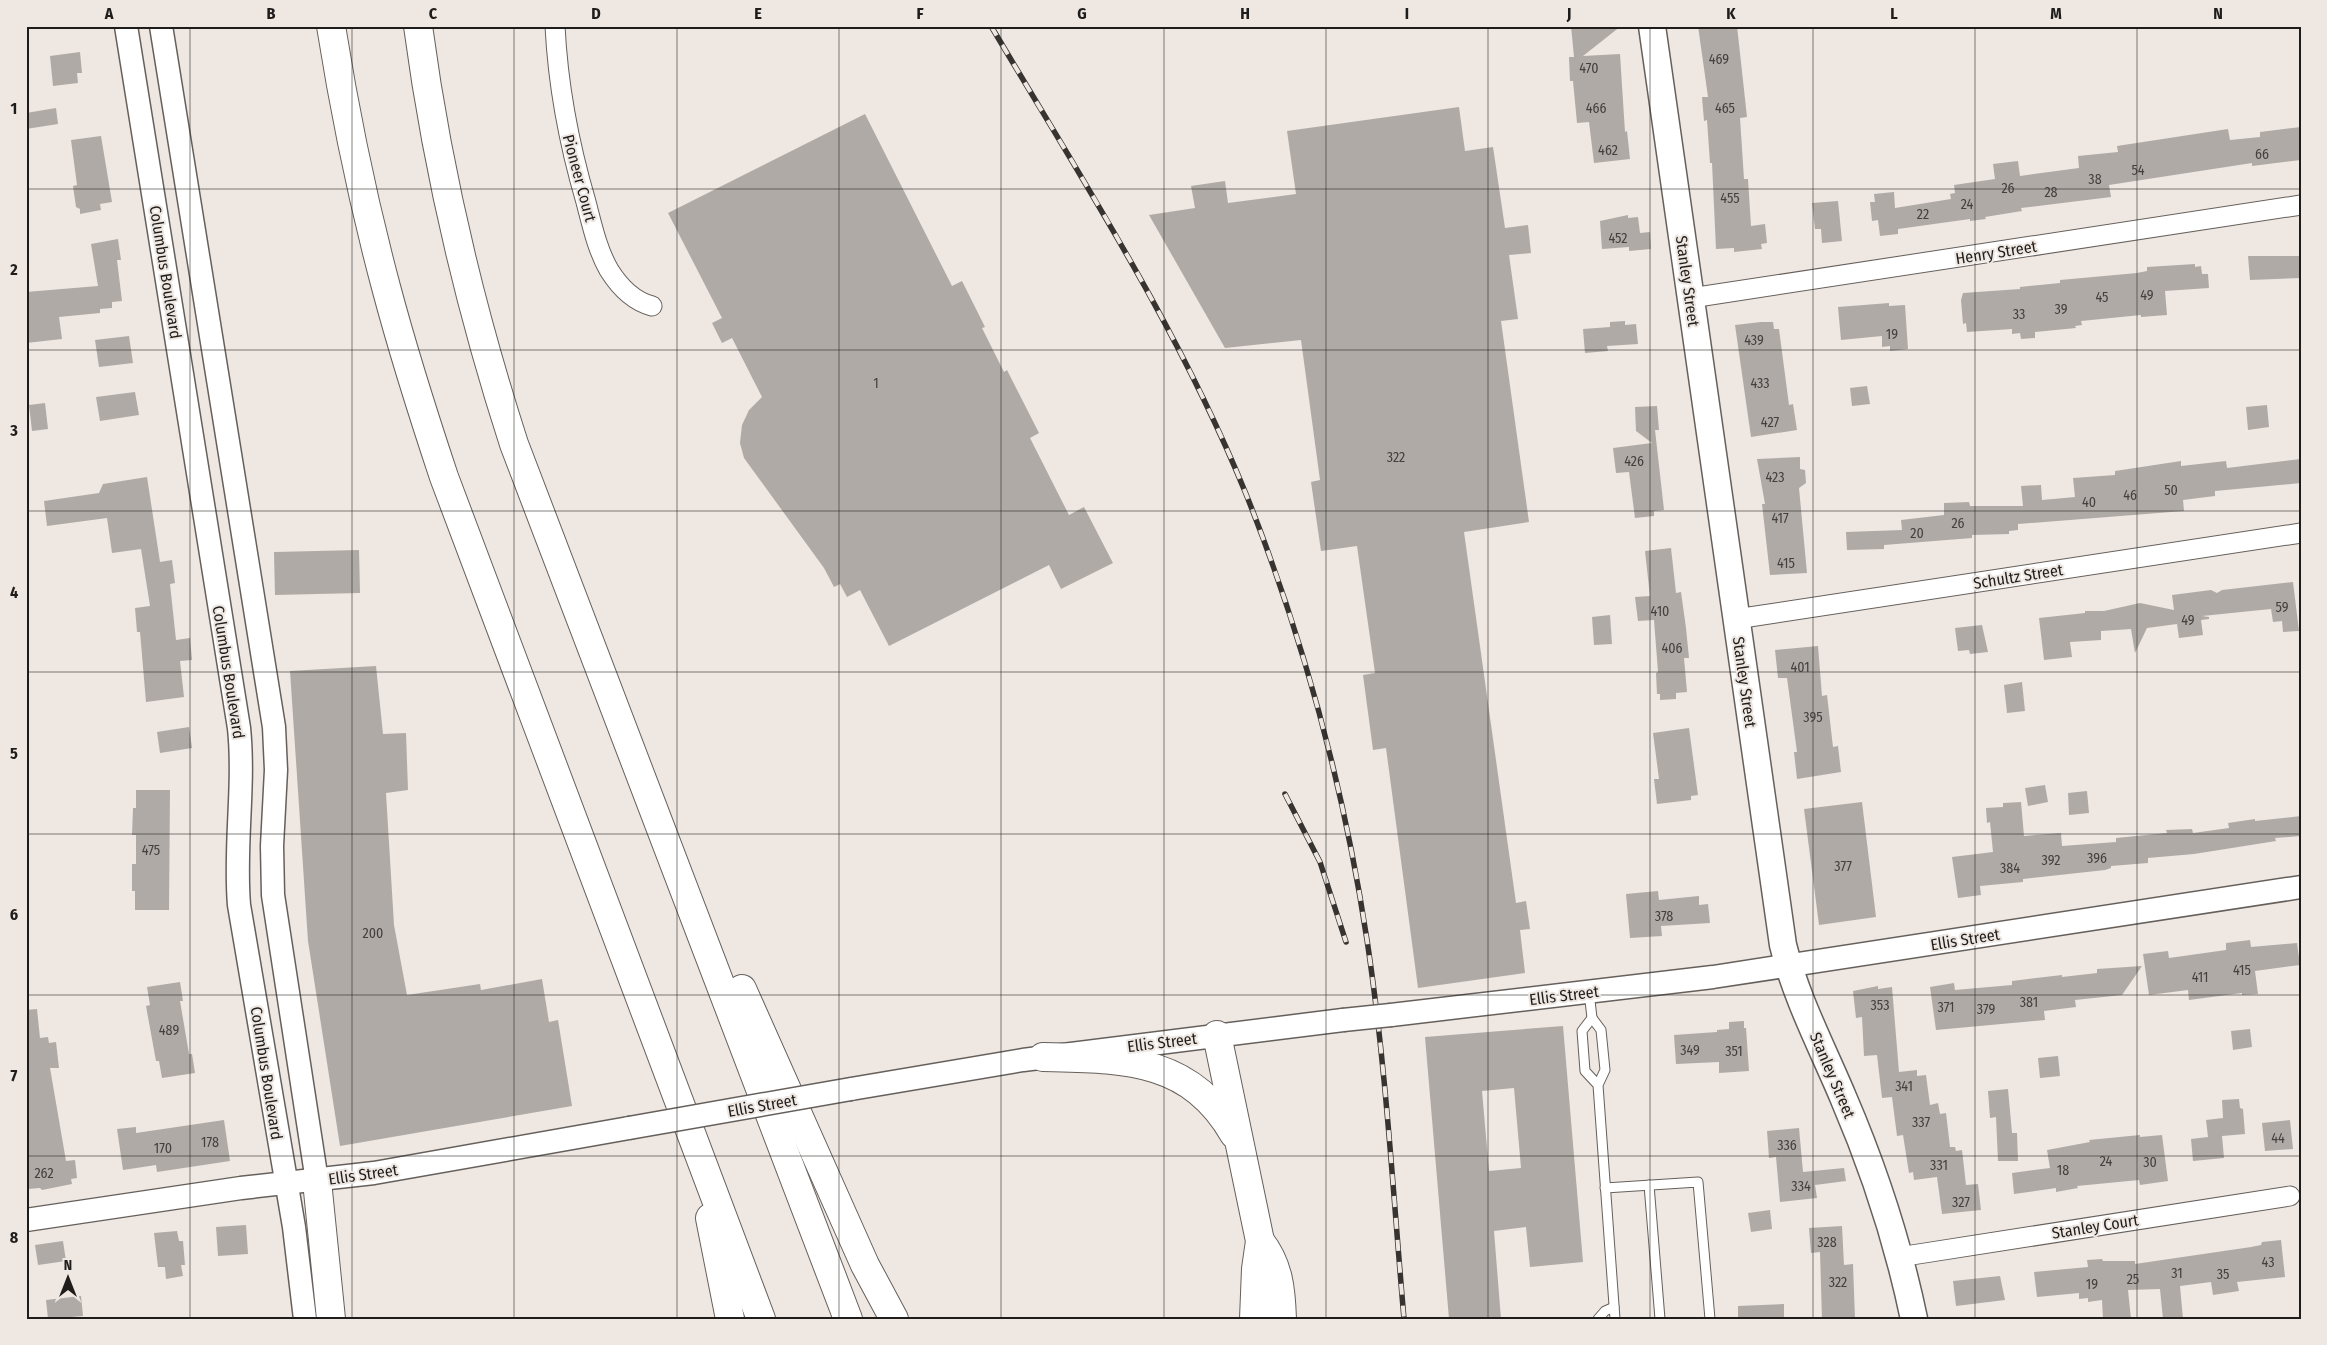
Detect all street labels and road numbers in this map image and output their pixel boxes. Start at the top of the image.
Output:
street label: Pioneer Court [559,132,601,225]
street label: Columbus Boulevard [146,204,185,340]
street label: Stanley Street [1672,234,1703,328]
street label: Henry Street [1954,237,2039,268]
street label: Schultz Street [1972,560,2065,593]
street label: Columbus Boulevard [209,604,248,740]
street label: Stanley Street [1729,635,1760,729]
street label: Ellis Street [1929,925,2002,954]
street label: Ellis Street [1528,982,1601,1009]
street label: Columbus Boulevard [247,1005,286,1141]
street label: Ellis Street [1126,1029,1199,1056]
street label: Stanley Street [1806,1029,1859,1122]
street label: Ellis Street [726,1090,799,1121]
street label: Ellis Street [327,1160,400,1189]
street label: Stanley Court [2050,1210,2141,1243]

